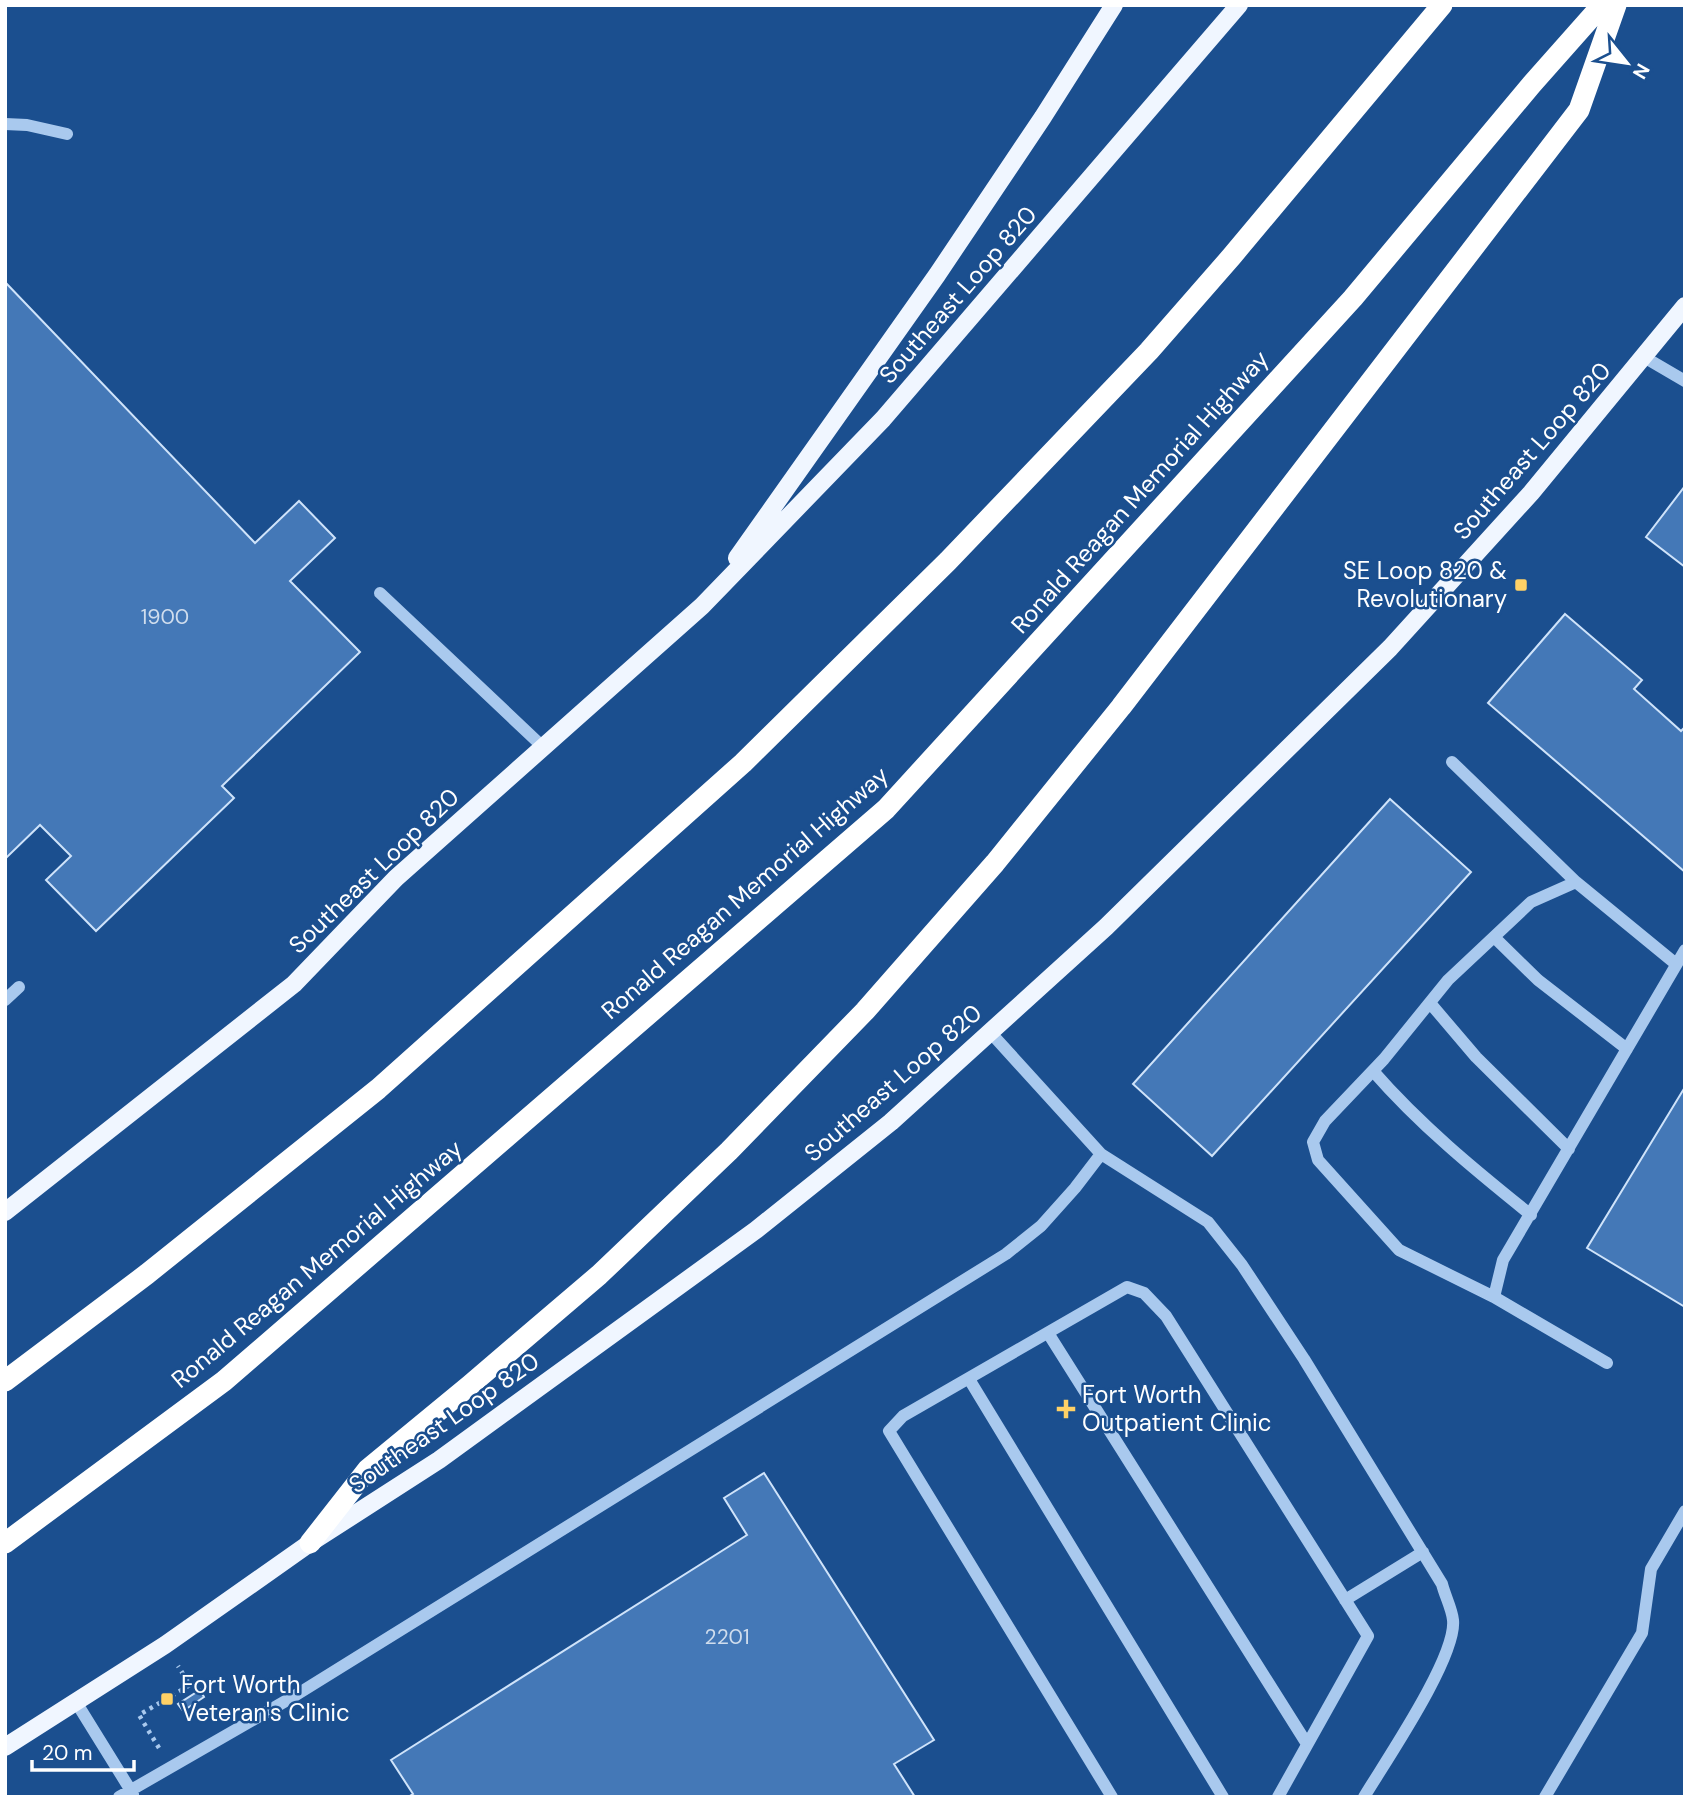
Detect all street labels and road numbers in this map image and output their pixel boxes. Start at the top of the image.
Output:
street label: Southeast Loop 820 [872,199,1043,390]
street label: Ronald Reagan Memorial Highway [1004,344,1275,640]
street label: Southeast Loop 820 [1446,355,1617,546]
street label: Ronald Reagan Memorial Highway [595,759,895,1026]
street label: Southeast Loop 820 [282,781,465,960]
street label: Southeast Loop 820 [797,997,988,1168]
street label: Ronald Reagan Memorial Highway [165,1133,468,1395]
street label: Southeast Loop 820 [343,1345,545,1500]

